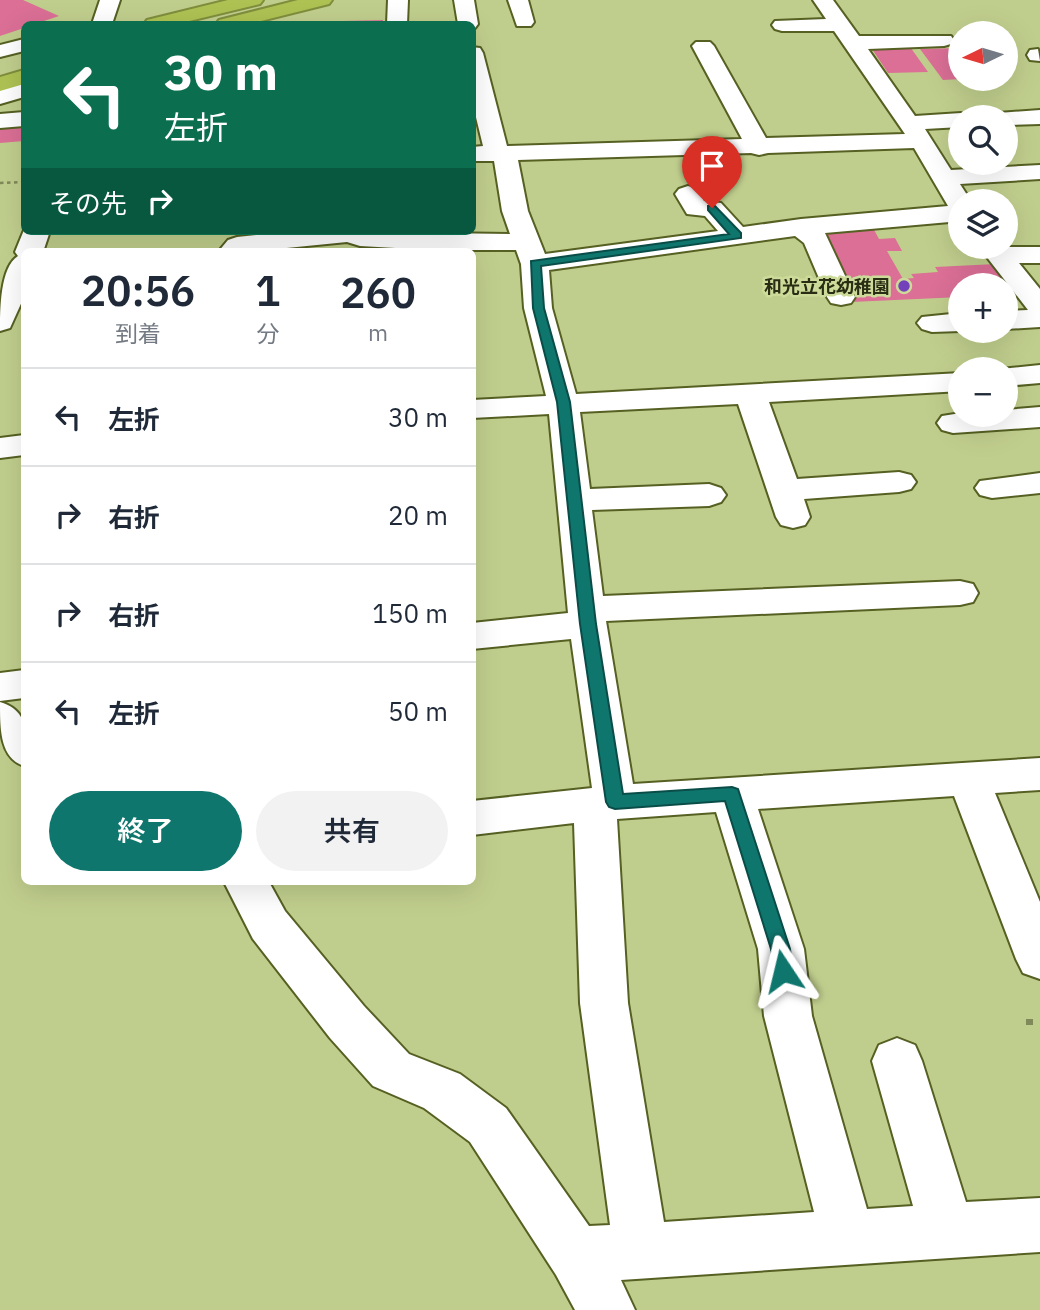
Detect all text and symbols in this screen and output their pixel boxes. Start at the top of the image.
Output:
north arrow [948,21,1018,91]
map controls [948,21,1018,427]
text: 30 m [164,40,278,103]
icon: left [49,49,140,140]
button: search [948,105,1018,175]
text: 左折 [164,106,228,148]
pin [682,136,742,208]
icon: arrive [693,147,731,185]
icon: right [141,182,179,220]
text: その先 [49,186,127,220]
button: layers [948,189,1018,259]
text: 20:56 [81,263,195,318]
text: 1 [255,263,280,318]
text: 260 [340,265,416,320]
button: + [948,273,1018,343]
place label: 和光立花幼稚園 [764,275,890,298]
marker: 和光立花幼稚園 [896,278,912,294]
text: m [368,317,388,347]
text: 到着 [115,318,161,348]
text: 分 [256,318,279,348]
button: − [948,357,1018,427]
icon: left [49,398,87,436]
text: 30 m [388,400,448,434]
text: 左折 [108,402,160,436]
icon: right [49,496,87,534]
text: 20 m [388,498,448,532]
text: 右折 [108,500,160,534]
icon: right [49,594,87,632]
text: 150 m [372,596,448,630]
text: 右折 [108,598,160,632]
icon: left [49,692,87,730]
text: 50 m [388,694,448,728]
text: 左折 [108,696,160,730]
button: 終了 [49,791,242,871]
button: 共有 [256,791,448,871]
position arrow [746,934,820,1008]

